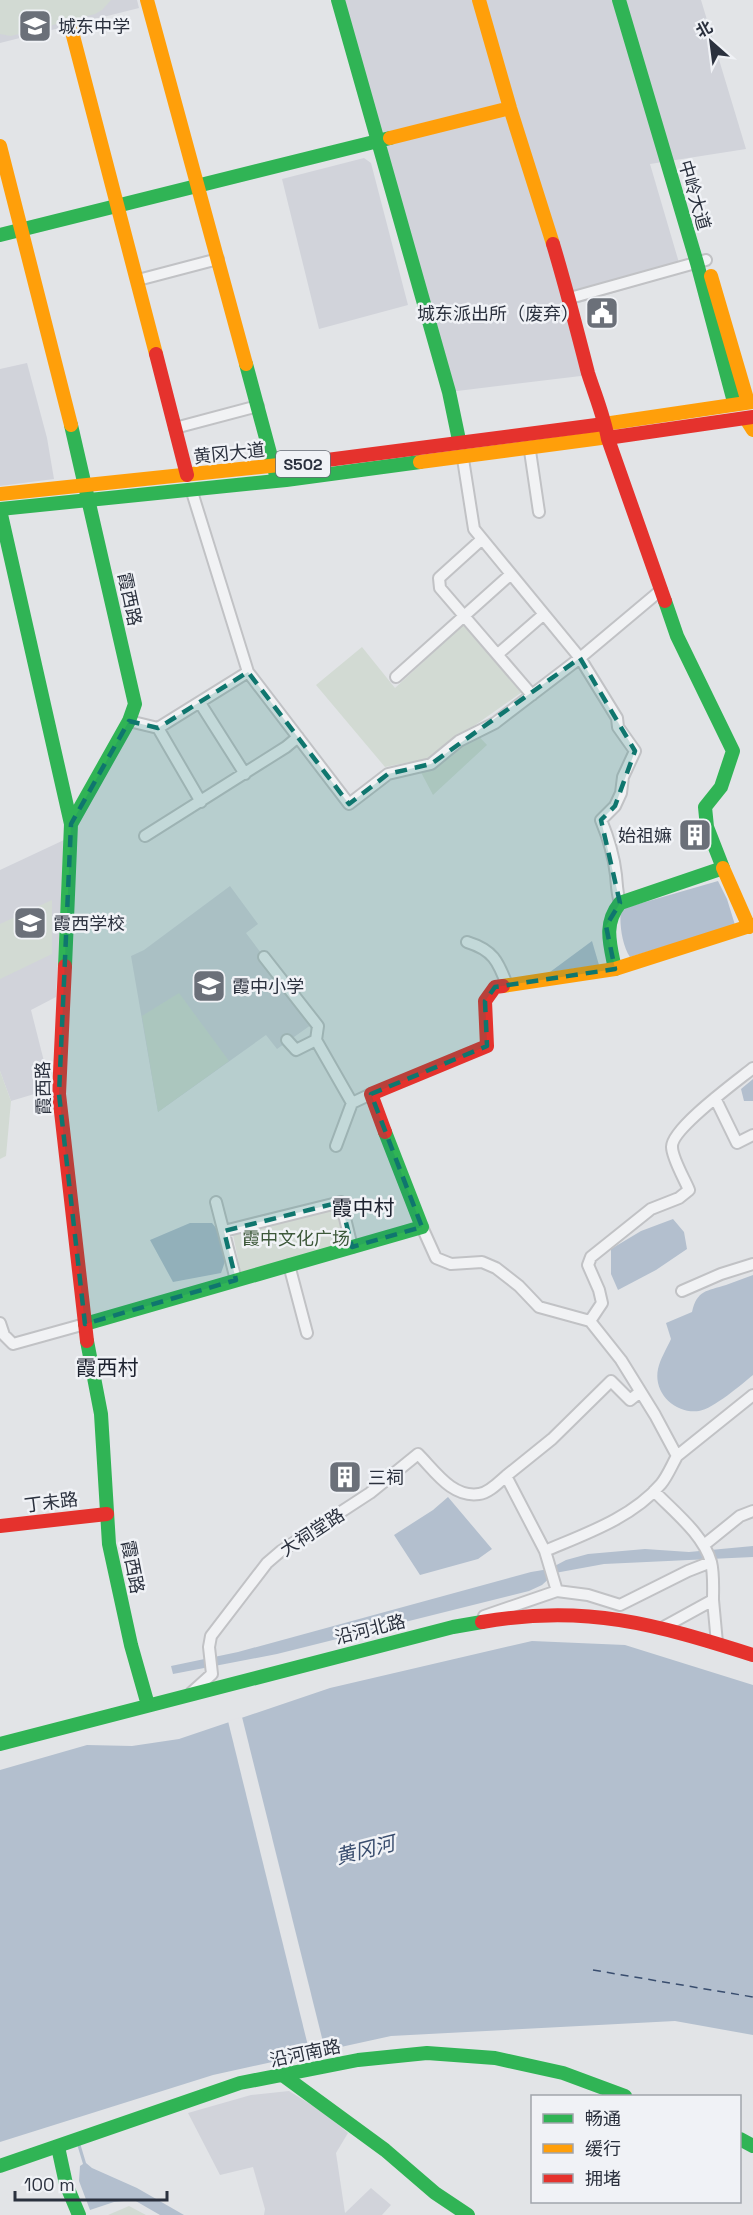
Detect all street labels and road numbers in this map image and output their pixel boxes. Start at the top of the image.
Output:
street label: 中岭大道 [674,157,716,233]
street label: 黄冈大道 [192,438,266,468]
road number: S502 [276,451,330,477]
street label: 霞西路 [113,570,147,628]
street label: 霞西路 [31,1061,55,1115]
street label: 丁未路 [23,1487,79,1517]
street label: 大祠堂路 [276,1503,348,1561]
street label: 霞西路 [117,1538,149,1596]
street label: 沿河北路 [332,1609,408,1649]
street label: 沿河南路 [267,2034,343,2072]

